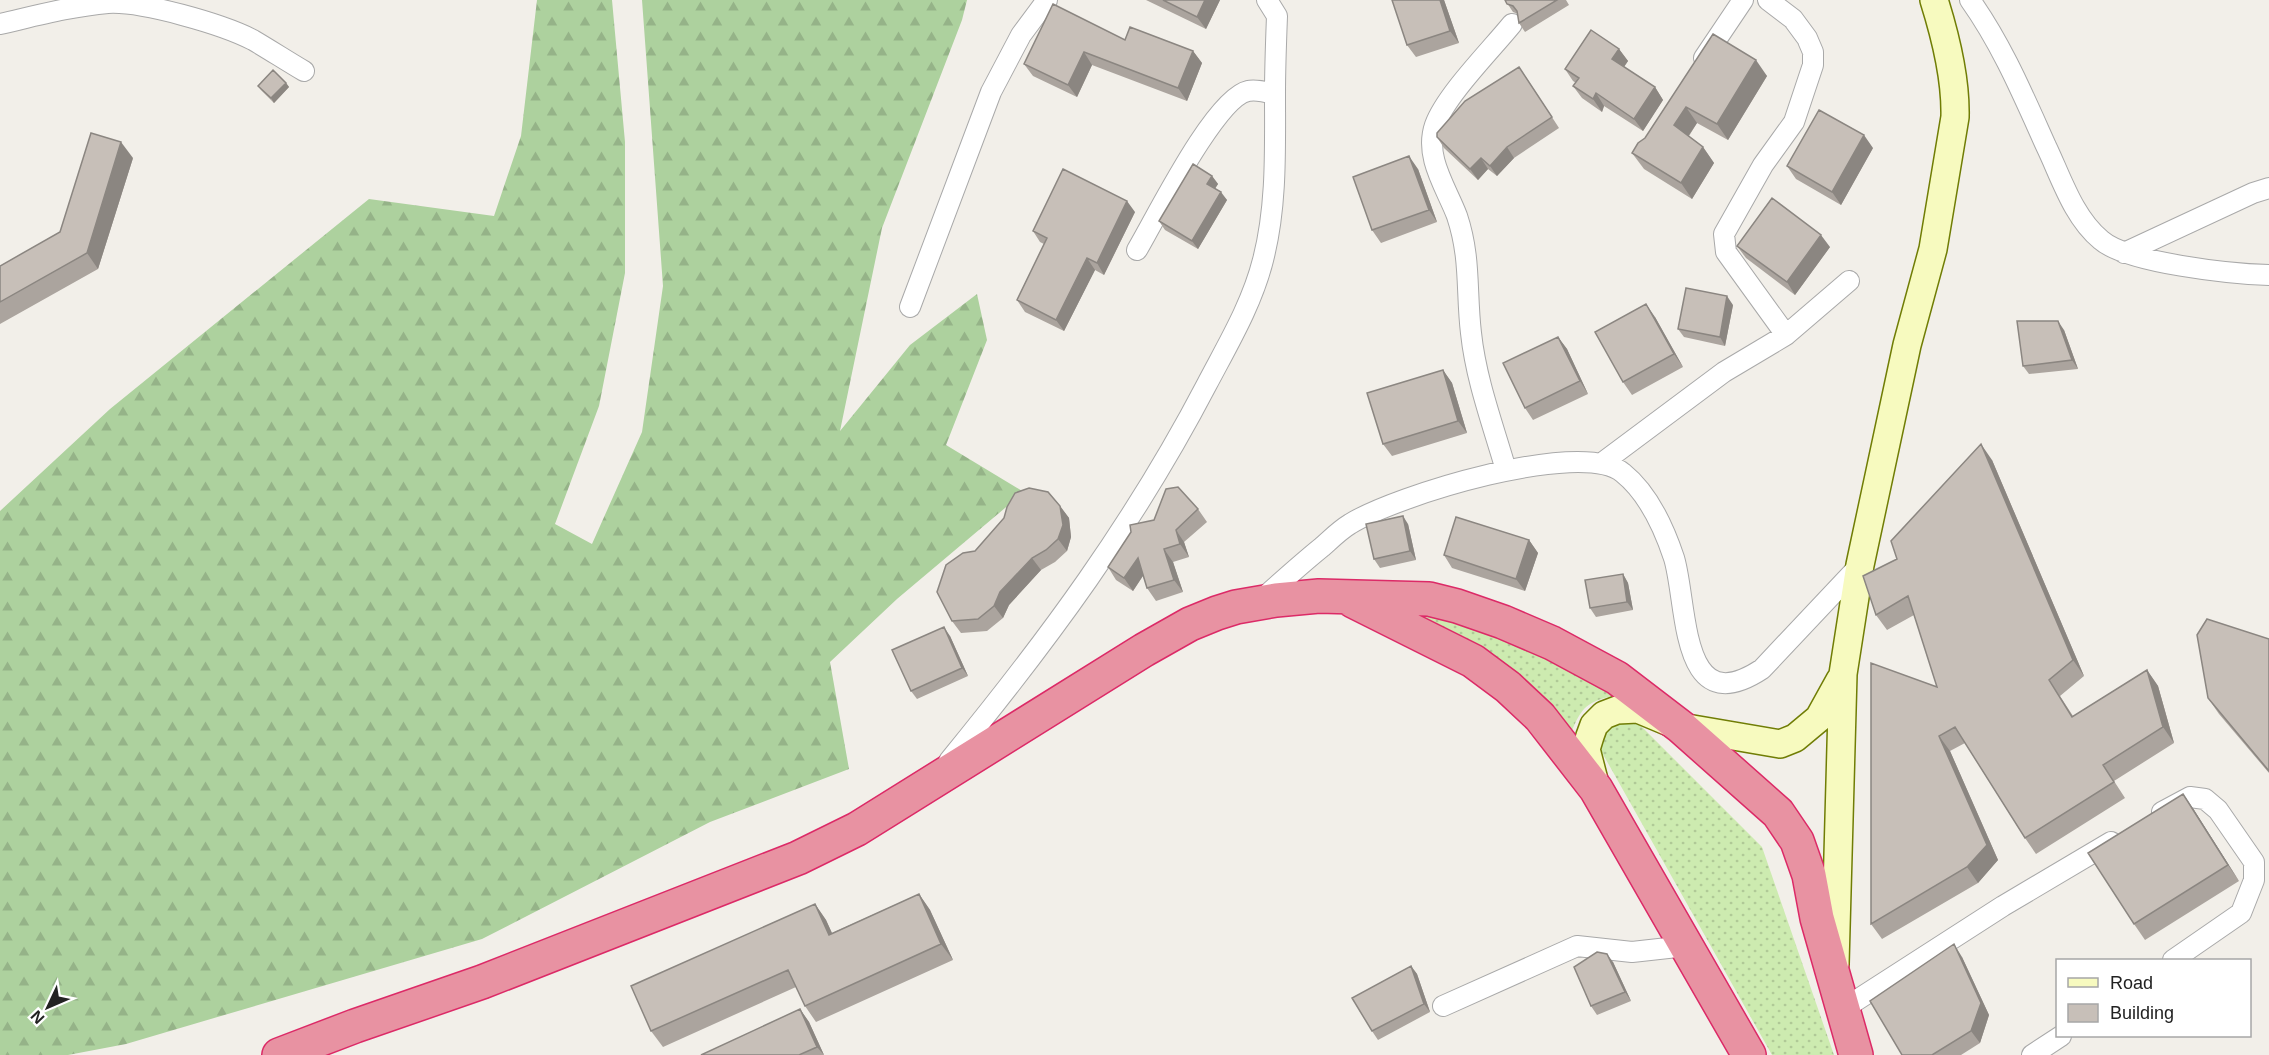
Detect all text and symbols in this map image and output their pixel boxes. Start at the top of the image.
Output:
legend [2056,959,2251,1037]
text: Road [2110,973,2153,993]
north arrow [18,977,78,1037]
text: Building [2110,1003,2174,1023]
text: N [27,1007,48,1027]

